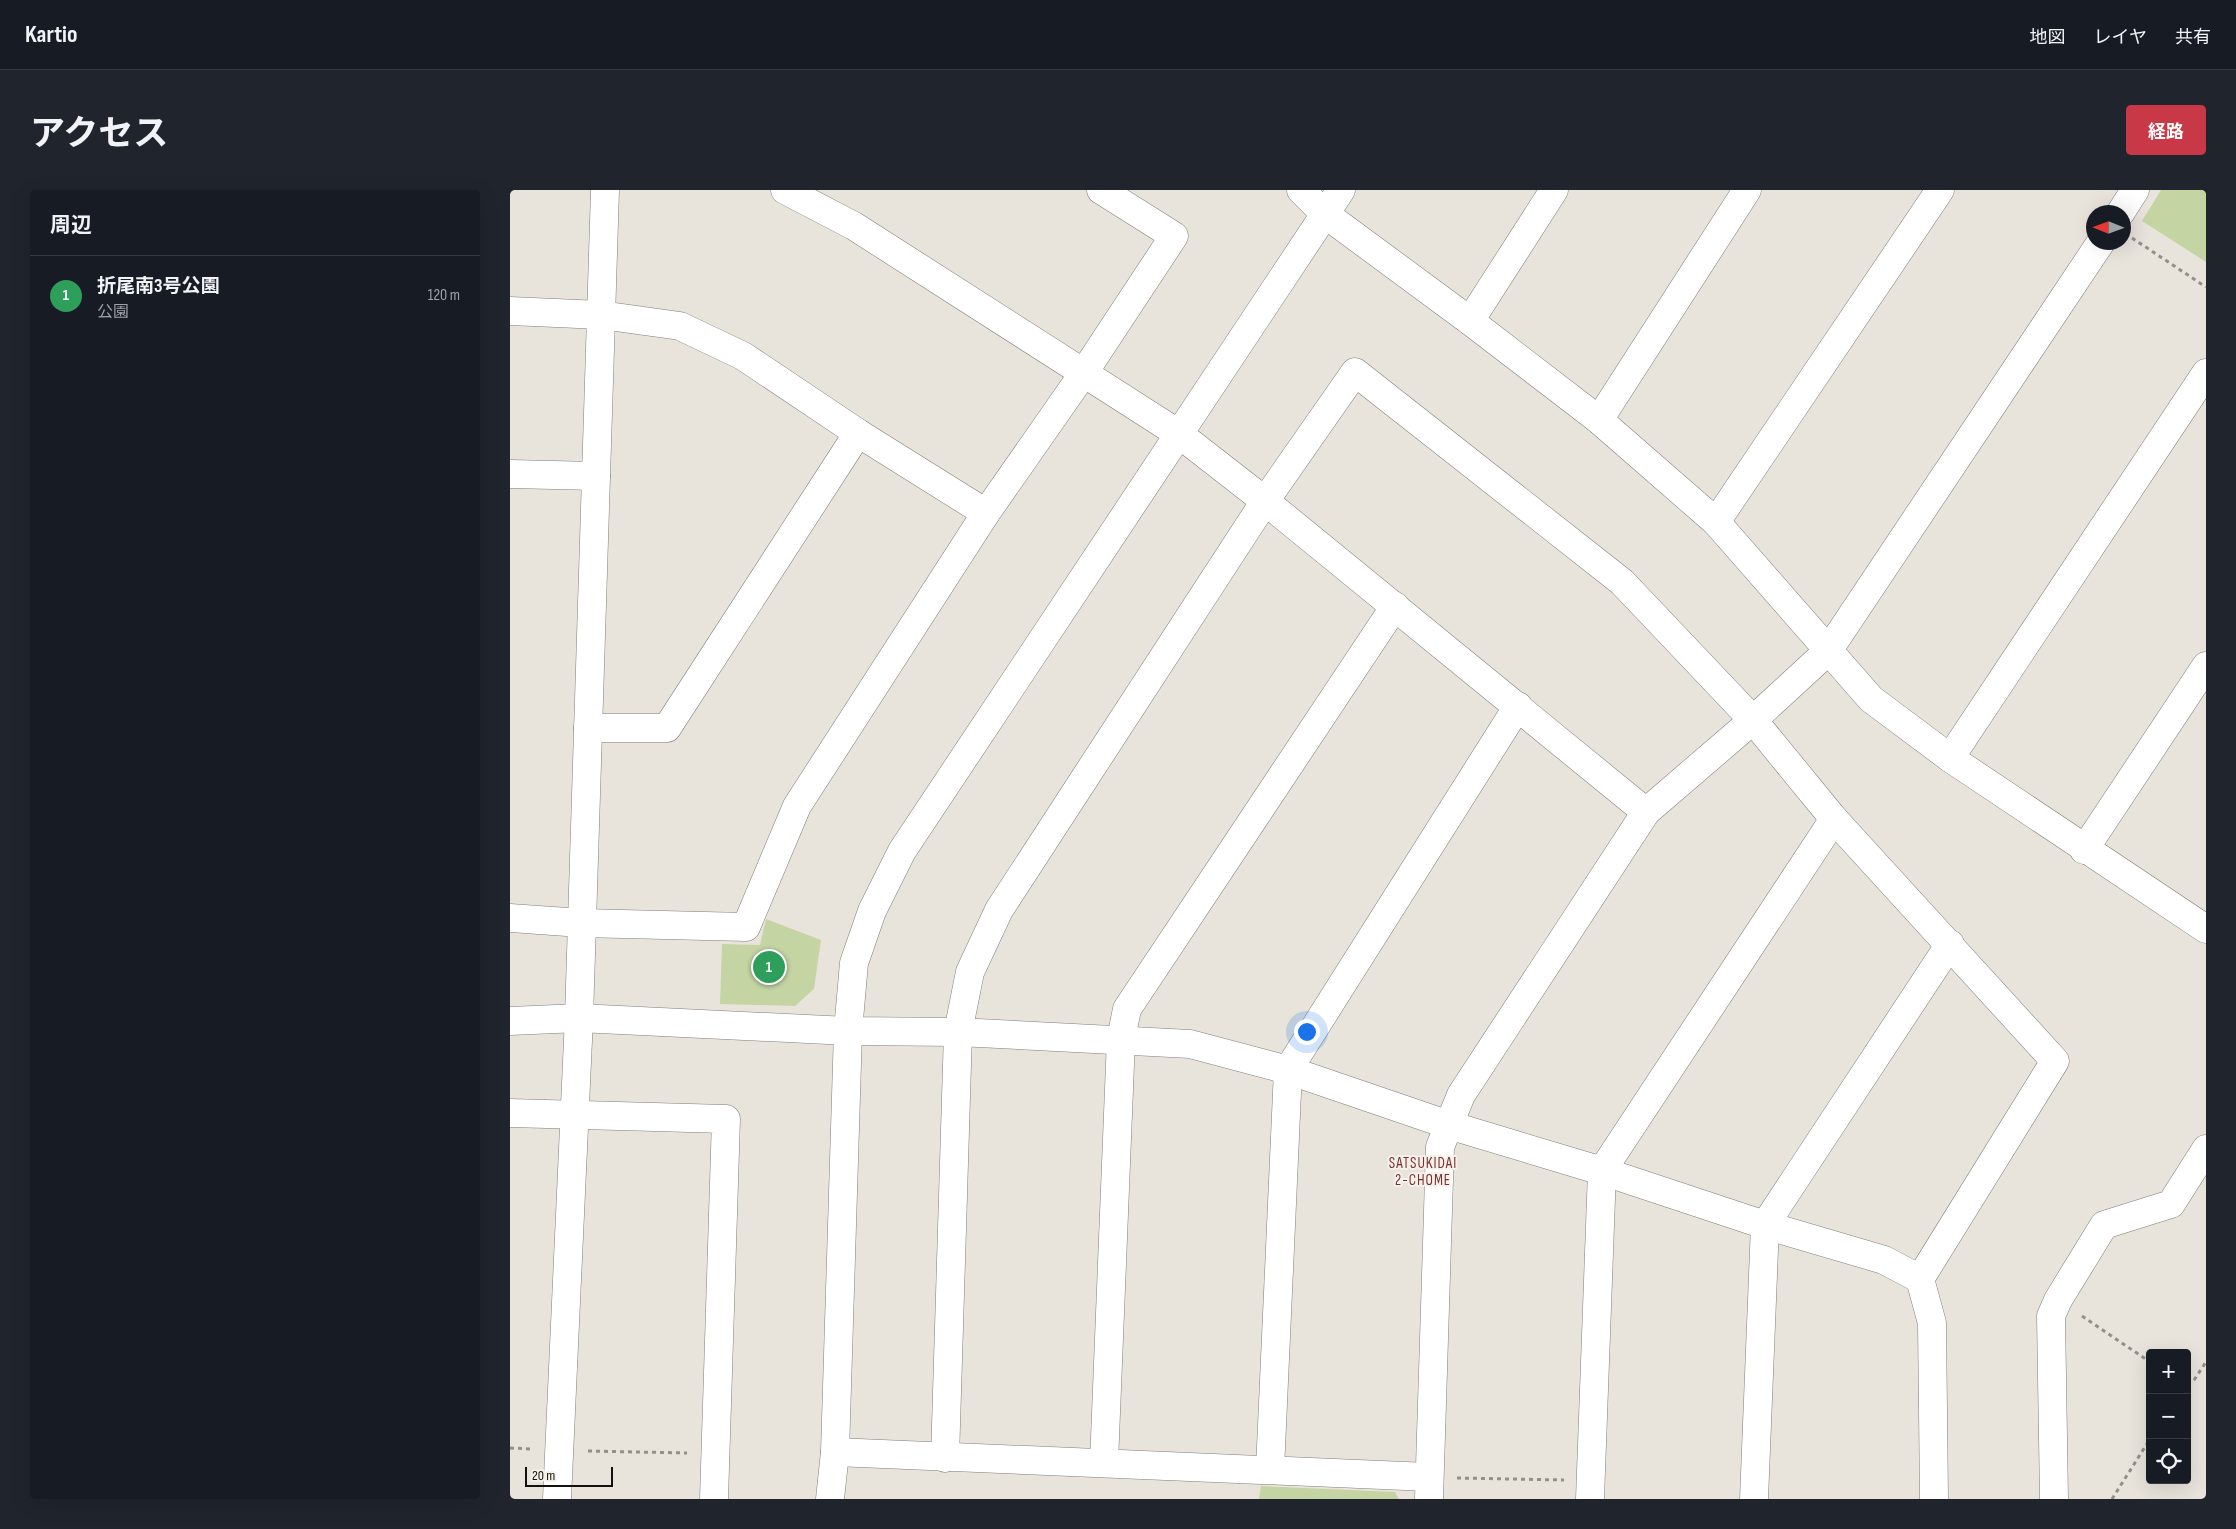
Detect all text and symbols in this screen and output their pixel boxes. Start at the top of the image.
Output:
text: Kartio [25,20,77,49]
text: 地図 [2030,27,2066,48]
text: レイヤ [2094,27,2147,48]
text: 共有 [2175,27,2211,48]
button: 経路 [2126,105,2206,155]
text: アクセス [30,113,168,156]
north arrow [2086,205,2131,250]
text: 周辺 [50,213,92,238]
text: 折尾南3号公園 [97,275,220,298]
text: 1 [63,286,69,305]
text: 120 m [428,286,460,305]
text: 公園 [97,303,129,322]
pin: 1 [753,948,785,986]
your location [1294,1019,1320,1045]
district label: SATSUKIDAI 2-CHOME [1389,1154,1457,1190]
map controls [2146,1349,2191,1484]
button: + [2146,1349,2191,1394]
button: − [2146,1394,2191,1439]
button: locate [2146,1439,2191,1484]
scale bar [525,1464,612,1487]
text: 20 m [532,1467,555,1484]

